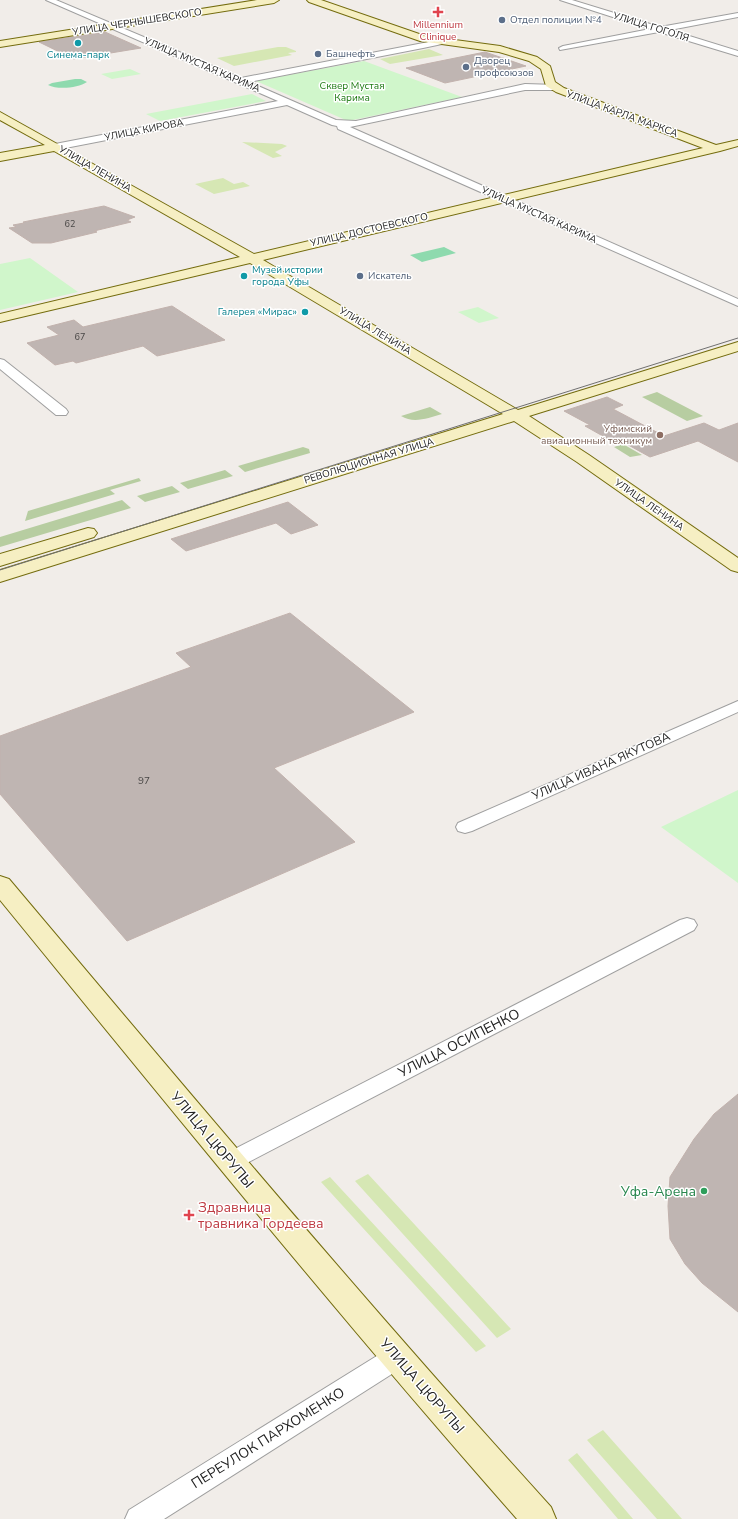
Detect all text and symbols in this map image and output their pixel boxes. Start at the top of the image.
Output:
street label: УЛИЦА ЧЕРНЫШЕВСКОГО [70,5,203,39]
marker: Millennium Clinique [432,6,444,18]
street label: УЛИЦА ГОГОЛЯ [610,8,691,45]
place label: Отдел полиции №4 [510,13,602,27]
marker: Отдел полиции №4 [497,15,507,25]
place label: Millennium Clinique [413,18,463,44]
street label: УЛИЦА МУСТАЯ КАРИМА [141,34,263,96]
marker: Синема-парк [73,38,83,48]
place label: Башнефть [326,47,375,61]
place label: Синема-парк [47,48,110,62]
marker: Башнефть [313,49,323,59]
place label: Дворец профсоюзов [474,54,534,80]
marker: Дворец профсоюзов [461,62,471,72]
park label: Сквер Мустая Карима [319,79,385,105]
street label: УЛИЦА КАРЛА МАРКСА [563,87,681,141]
street label: УЛИЦА КИРОВА [102,115,186,145]
street label: УЛИЦА ЛЕНИНА [55,142,135,196]
street label: УЛИЦА МУСТАЯ КАРИМА [478,183,600,247]
street label: УЛИЦА ДОСТОЕВСКОГО [308,210,430,251]
house number: 62 [65,218,75,230]
place label: Музей истории города Уфы [252,263,323,289]
place label: Искатель [368,269,412,283]
marker: Музей истории города Уфы [239,271,249,281]
marker: Искатель [355,271,365,281]
street label: УЛИЦА ЛЕНИНА [335,303,414,359]
place label: Галерея «Мирас» [218,305,297,319]
marker: Галерея «Мирас» [300,307,310,317]
house number: 67 [75,331,85,343]
place label: Уфимский авиационный техникум [541,422,652,448]
marker: Уфимский авиационный техникум [655,430,665,440]
street label: РЕВОЛЮЦИОННАЯ УЛИЦА [302,434,436,487]
street label: УЛИЦА ЛЕНИНА [611,475,687,535]
street label: УЛИЦА ИВАНА ЯКУТОВА [529,728,673,804]
house number: 97 [138,774,150,788]
street label: УЛИЦА ОСИПЕНКО [394,1004,523,1082]
street label: УЛИЦА ЦЮРУПЫ [165,1087,258,1192]
place label: Уфа-Арена [620,1182,696,1201]
marker: Уфа-Арена [699,1186,709,1196]
place label: Здравница травника Гордеева [198,1198,323,1233]
marker: Здравница травника Гордеева [183,1209,195,1221]
street label: УЛИЦА ЦЮРУПЫ [375,1334,469,1438]
street label: ПЕРЕУЛОК ПАРХОМЕНКО [188,1383,348,1493]

